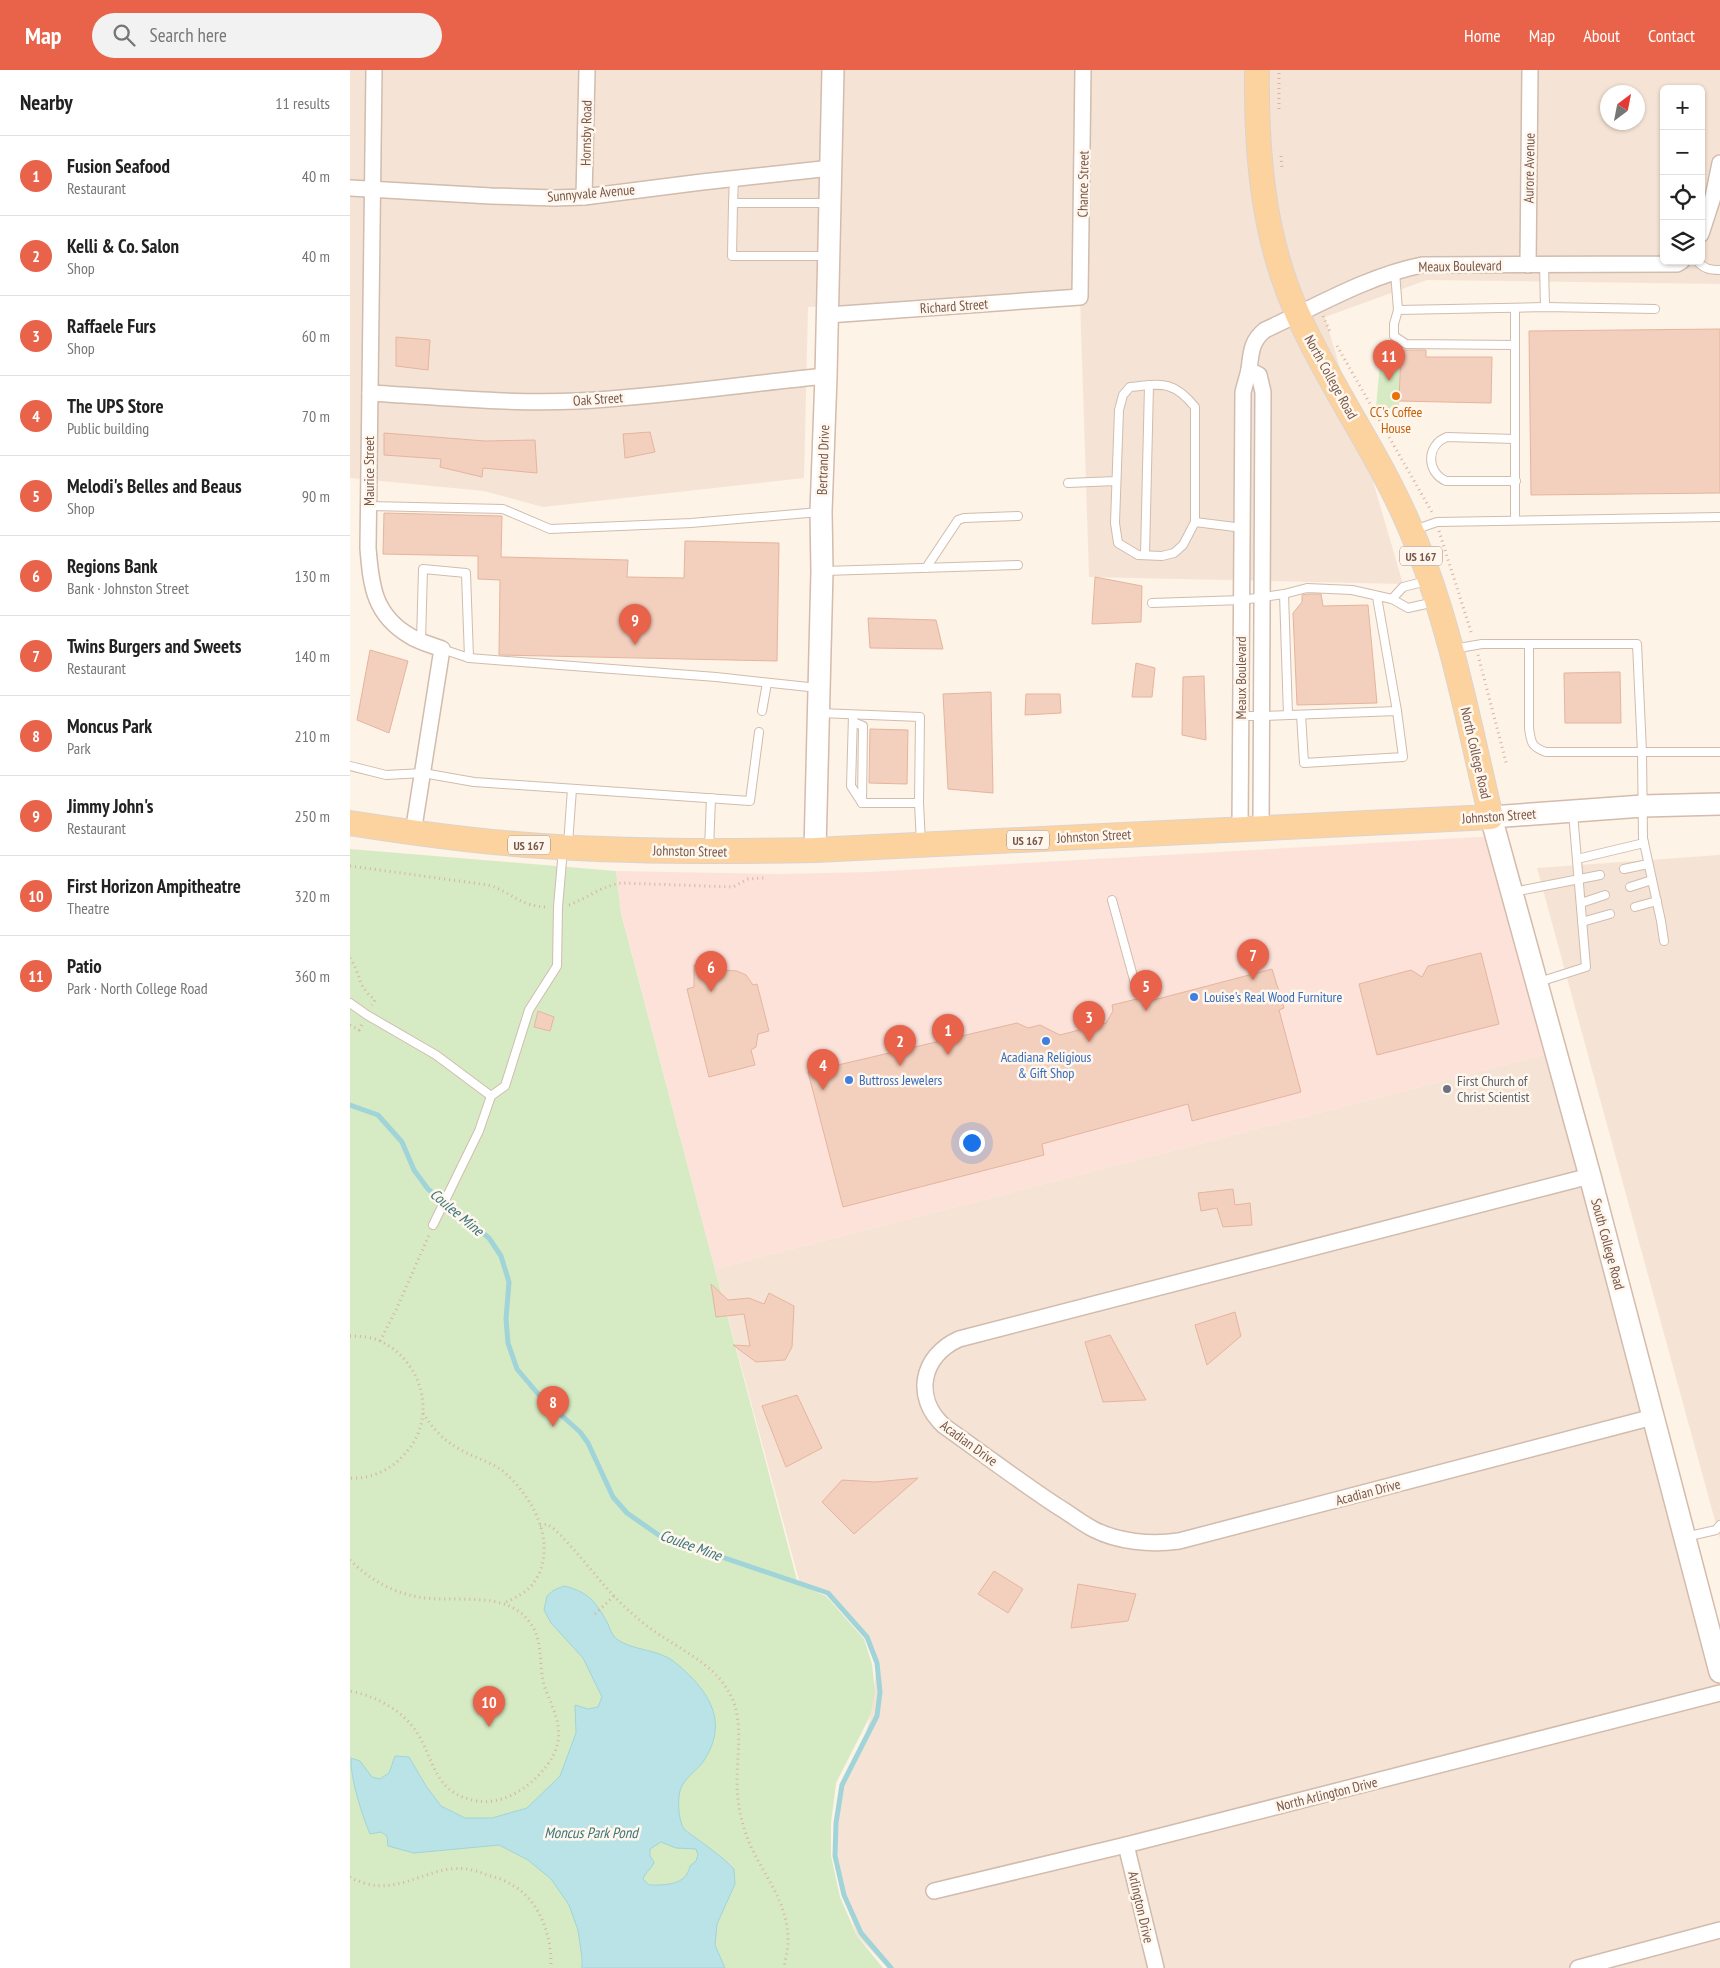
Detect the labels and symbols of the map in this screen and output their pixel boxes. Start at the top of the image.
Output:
north arrow [1600,85,1645,130]
street label: Hornsby Road [576,100,596,166]
street label: Aurore Avenue [1519,133,1539,203]
street label: Chance Street [1073,150,1093,218]
street label: Sunnyvale Avenue [546,180,636,206]
street label: Meaux Boulevard [1418,256,1502,276]
street label: Richard Street [919,295,989,317]
street label: North College Road [1300,332,1362,422]
pin: 11 [1373,340,1405,381]
street label: Oak Street [572,388,624,410]
marker: CC's Coffee House [1390,390,1402,402]
place label: CC's Coffee House [1370,403,1422,437]
street label: Bertrand Drive [813,424,833,496]
street label: Maurice Street [360,436,378,506]
road number: US 167 [1400,546,1442,566]
pin: 9 [619,604,651,645]
street label: Meaux Boulevard [1232,636,1250,720]
street label: North College Road [1457,705,1495,801]
street label: Johnston Street [1460,804,1537,828]
street label: Johnston Street [1055,825,1132,847]
road number: US 167 [1007,830,1049,850]
road number: US 167 [508,836,550,854]
street label: Johnston Street [652,841,727,861]
pin: 7 [1237,939,1269,980]
pin: 6 [695,951,727,992]
pin: 5 [1130,970,1162,1011]
place label: Louise's Real Wood Furniture [1204,988,1342,1006]
marker: Louise's Real Wood Furniture [1188,991,1200,1003]
pin: 3 [1073,1001,1105,1042]
pin: 1 [932,1014,964,1055]
pin: 2 [884,1025,916,1066]
marker: Acadiana Religious & Gift Shop [1040,1035,1052,1047]
place label: Acadiana Religious & Gift Shop [1001,1048,1092,1082]
pin: 4 [807,1049,839,1090]
place label: Buttross Jewelers [859,1071,943,1089]
place label: First Church of Christ Scientist [1457,1072,1530,1106]
marker: Buttross Jewelers [843,1074,855,1086]
marker: First Church of Christ Scientist [1441,1083,1453,1095]
your location [959,1130,985,1156]
water label: Coulee Mine [426,1184,488,1240]
street label: South College Road [1587,1196,1629,1292]
pin: 8 [537,1386,569,1427]
street label: Acadian Drive [937,1416,1001,1470]
street label: Acadian Drive [1334,1475,1403,1509]
water label: Coulee Mine [658,1525,725,1565]
pin: 10 [473,1686,505,1727]
street label: North Arlington Drive [1275,1773,1380,1815]
water label: Moncus Park Pond [544,1823,640,1842]
street label: Arlington Drive [1124,1869,1158,1945]

